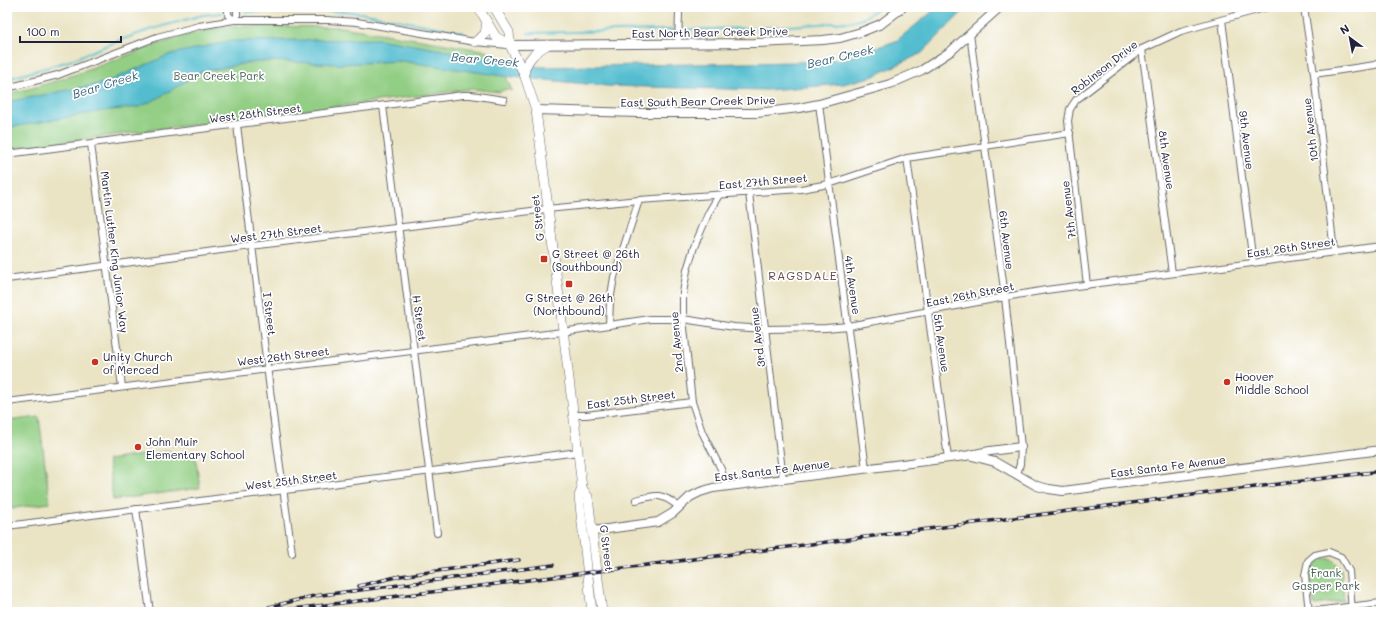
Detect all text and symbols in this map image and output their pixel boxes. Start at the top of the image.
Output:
scale bar [20,18,121,44]
north arrow [1330,18,1370,58]
text: N [1337,21,1352,38]
text: 100 m [26,23,60,39]
street label: East North Bear Creek Drive [632,23,789,41]
street label: Robinson Drive [1068,36,1141,98]
water label: Bear Creek [805,40,876,71]
water label: Bear Creek [450,48,520,70]
water label: Bear Creek [70,66,140,102]
park label: Bear Creek Park [174,68,265,83]
street label: East South Bear Creek Drive [620,92,776,110]
street label: 10th Avenue [1299,97,1321,163]
street label: West 28th Street [208,100,302,126]
street label: 9th Avenue [1236,110,1258,170]
street label: 8th Avenue [1155,130,1179,191]
street label: Martin Luther King Junior Way [98,170,132,334]
street label: East 27th Street [718,170,808,192]
street label: 7th Avenue [1057,180,1079,240]
street label: G Street [527,194,547,242]
street label: 6th Avenue [996,210,1018,271]
street label: West 27th Street [229,220,323,246]
street label: East 26th Street [1246,233,1336,261]
place label: G Street @ 26th (Southbound) [552,246,639,274]
marker: G Street @ 26th (Southbound) [539,254,549,264]
street label: 4th Avenue [841,255,865,315]
district label: RAGSDALE [768,267,838,283]
street label: East 26th Street [925,278,1015,310]
marker: G Street @ 26th (Northbound) [564,279,574,289]
place label: G Street @ 26th (Northbound) [525,290,613,318]
street label: I Street [260,292,280,337]
street label: H Street [409,294,431,342]
street label: 3rd Avenue [746,306,768,368]
street label: 2nd Avenue [666,311,686,373]
street label: 5th Avenue [930,313,954,373]
street label: West 26th Street [236,343,330,369]
place label: Unity Church of Merced [103,349,172,377]
marker: Unity Church of Merced [90,357,100,367]
place label: Hoover Middle School [1235,369,1309,397]
marker: Hoover Middle School [1222,377,1232,387]
street label: East 25th Street [586,386,676,412]
place label: John Muir Elementary School [146,434,245,462]
marker: John Muir Elementary School [133,442,143,452]
street label: East Santa Fe Avenue [1110,451,1227,480]
street label: East Santa Fe Avenue [714,455,831,484]
street label: West 25th Street [244,467,338,493]
street label: G Street [597,524,617,572]
park label: Frank Gasper Park [1292,565,1360,593]

